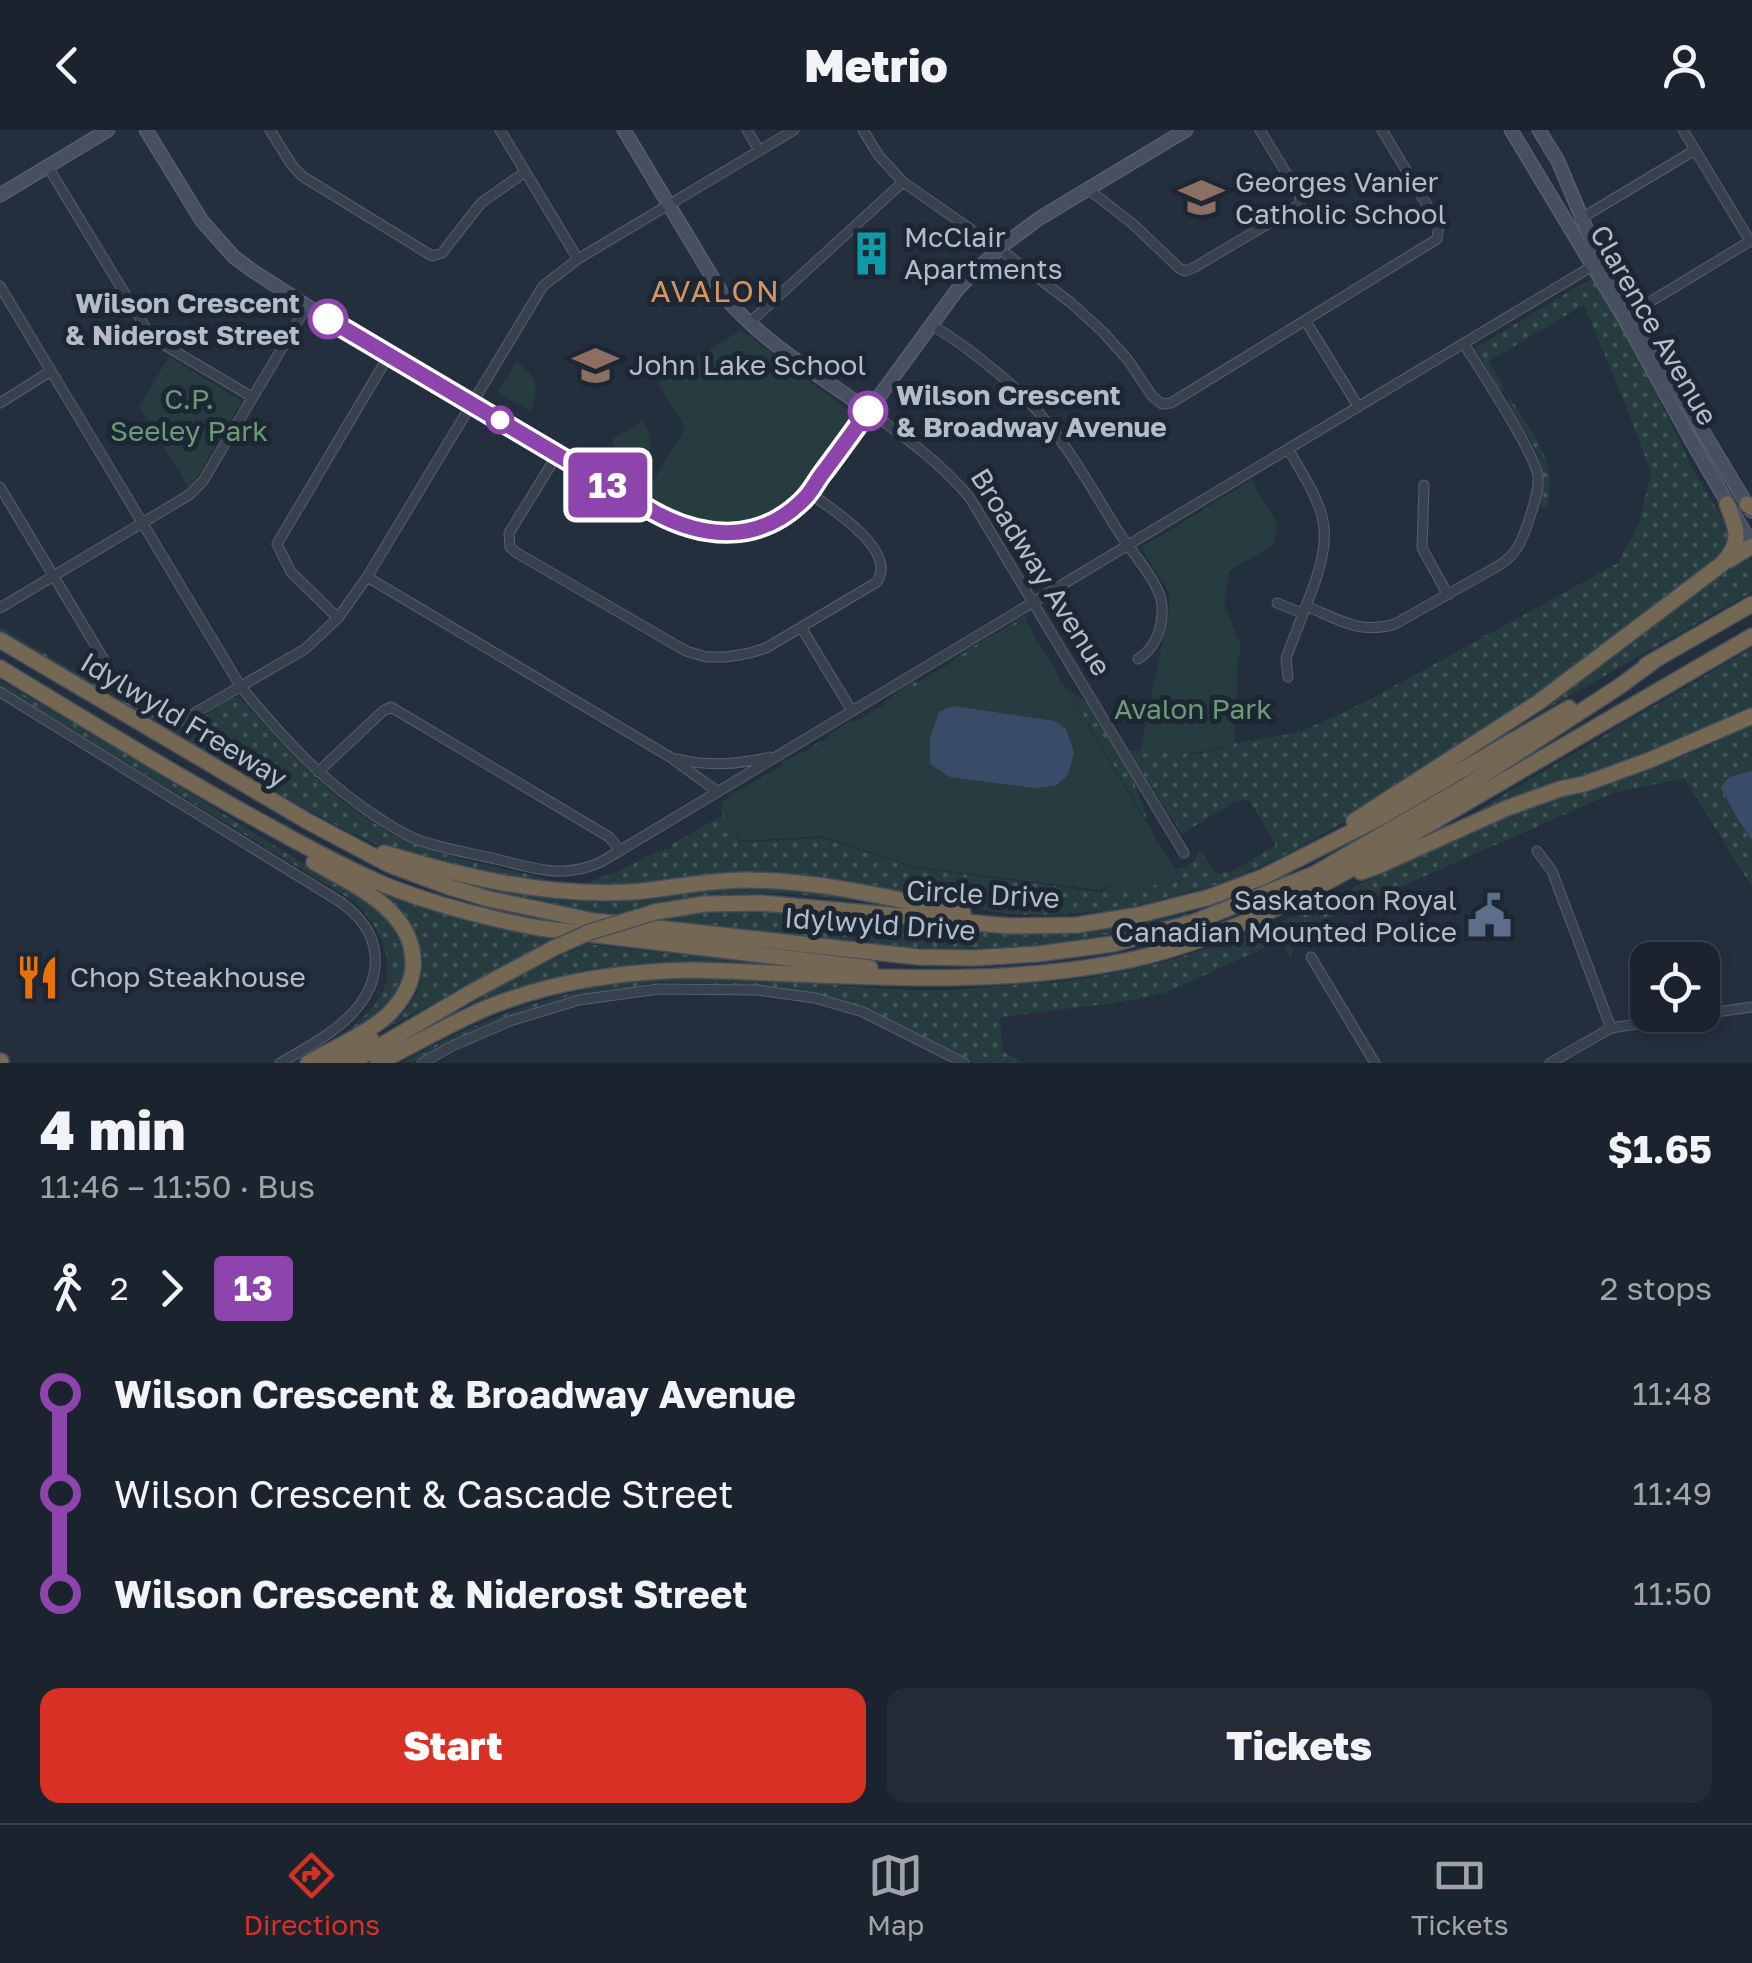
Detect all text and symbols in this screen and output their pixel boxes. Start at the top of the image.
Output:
icon: back [40,38,95,93]
text: Metrio [804,38,948,92]
icon: person [1657,38,1712,93]
place label: Georges Vanier Catholic School [1235,165,1447,230]
school or university icon: Georges Vanier Catholic School [1178,174,1226,222]
street label: Clarence Avenue [1584,219,1725,431]
place label: McClair Apartments [904,220,1062,285]
building icon: McClair Apartments [847,229,895,277]
district label: AVALON [651,273,781,309]
place label: Wilson Crescent & Niderost Street [65,286,300,351]
marker: Wilson Crescent & Niderost Street [309,300,347,338]
school or university icon: John Lake School [572,341,620,389]
place label: John Lake School [629,348,866,381]
place label: Wilson Crescent & Broadway Avenue [896,378,1167,443]
park label: C.P. Seeley Park [110,382,268,447]
marker: Wilson Crescent & Broadway Avenue [849,392,887,430]
unlabelled marker [487,407,513,433]
line badge: 13 [563,452,653,518]
street label: Broadway Avenue [964,462,1119,681]
text: 13 [588,464,628,506]
street label: Idylwyld Freeway [75,645,294,794]
park label: Avalon Park [1114,692,1272,725]
street label: Circle Drive [905,873,1061,914]
place label: Saskatoon Royal Canadian Mounted Police [1115,883,1457,948]
public building icon: Saskatoon Royal Canadian Mounted Police [1466,892,1514,940]
street label: Idylwyld Drive [783,900,977,947]
map controls [1630,942,1720,1032]
button: locate [1630,942,1720,1032]
restaurant icon: Chop Steakhouse [13,953,61,1001]
place label: Chop Steakhouse [70,960,306,993]
text: 4 min [40,1096,186,1162]
text: $1.65 [1607,1126,1712,1171]
text: 11:46 – 11:50 · Bus [40,1167,315,1205]
icon: walk [40,1261,95,1316]
icon: forward [144,1261,199,1316]
text: 13 [234,1267,273,1309]
text: 2 [110,1269,129,1307]
text: 2 stops [1600,1269,1712,1307]
text: Wilson Crescent & Broadway Avenue [114,1371,796,1416]
text: 11:48 [1632,1374,1712,1412]
text: Wilson Crescent & Cascade Street [114,1471,734,1516]
text: 11:49 [1632,1474,1712,1512]
text: Wilson Crescent & Niderost Street [114,1571,747,1616]
text: 11:50 [1633,1574,1712,1612]
button: Start [40,1688,866,1803]
button: Tickets [886,1688,1712,1803]
tab: Directions [243,1848,380,1941]
tab: Map [867,1848,924,1941]
tab: Tickets [1411,1848,1509,1941]

